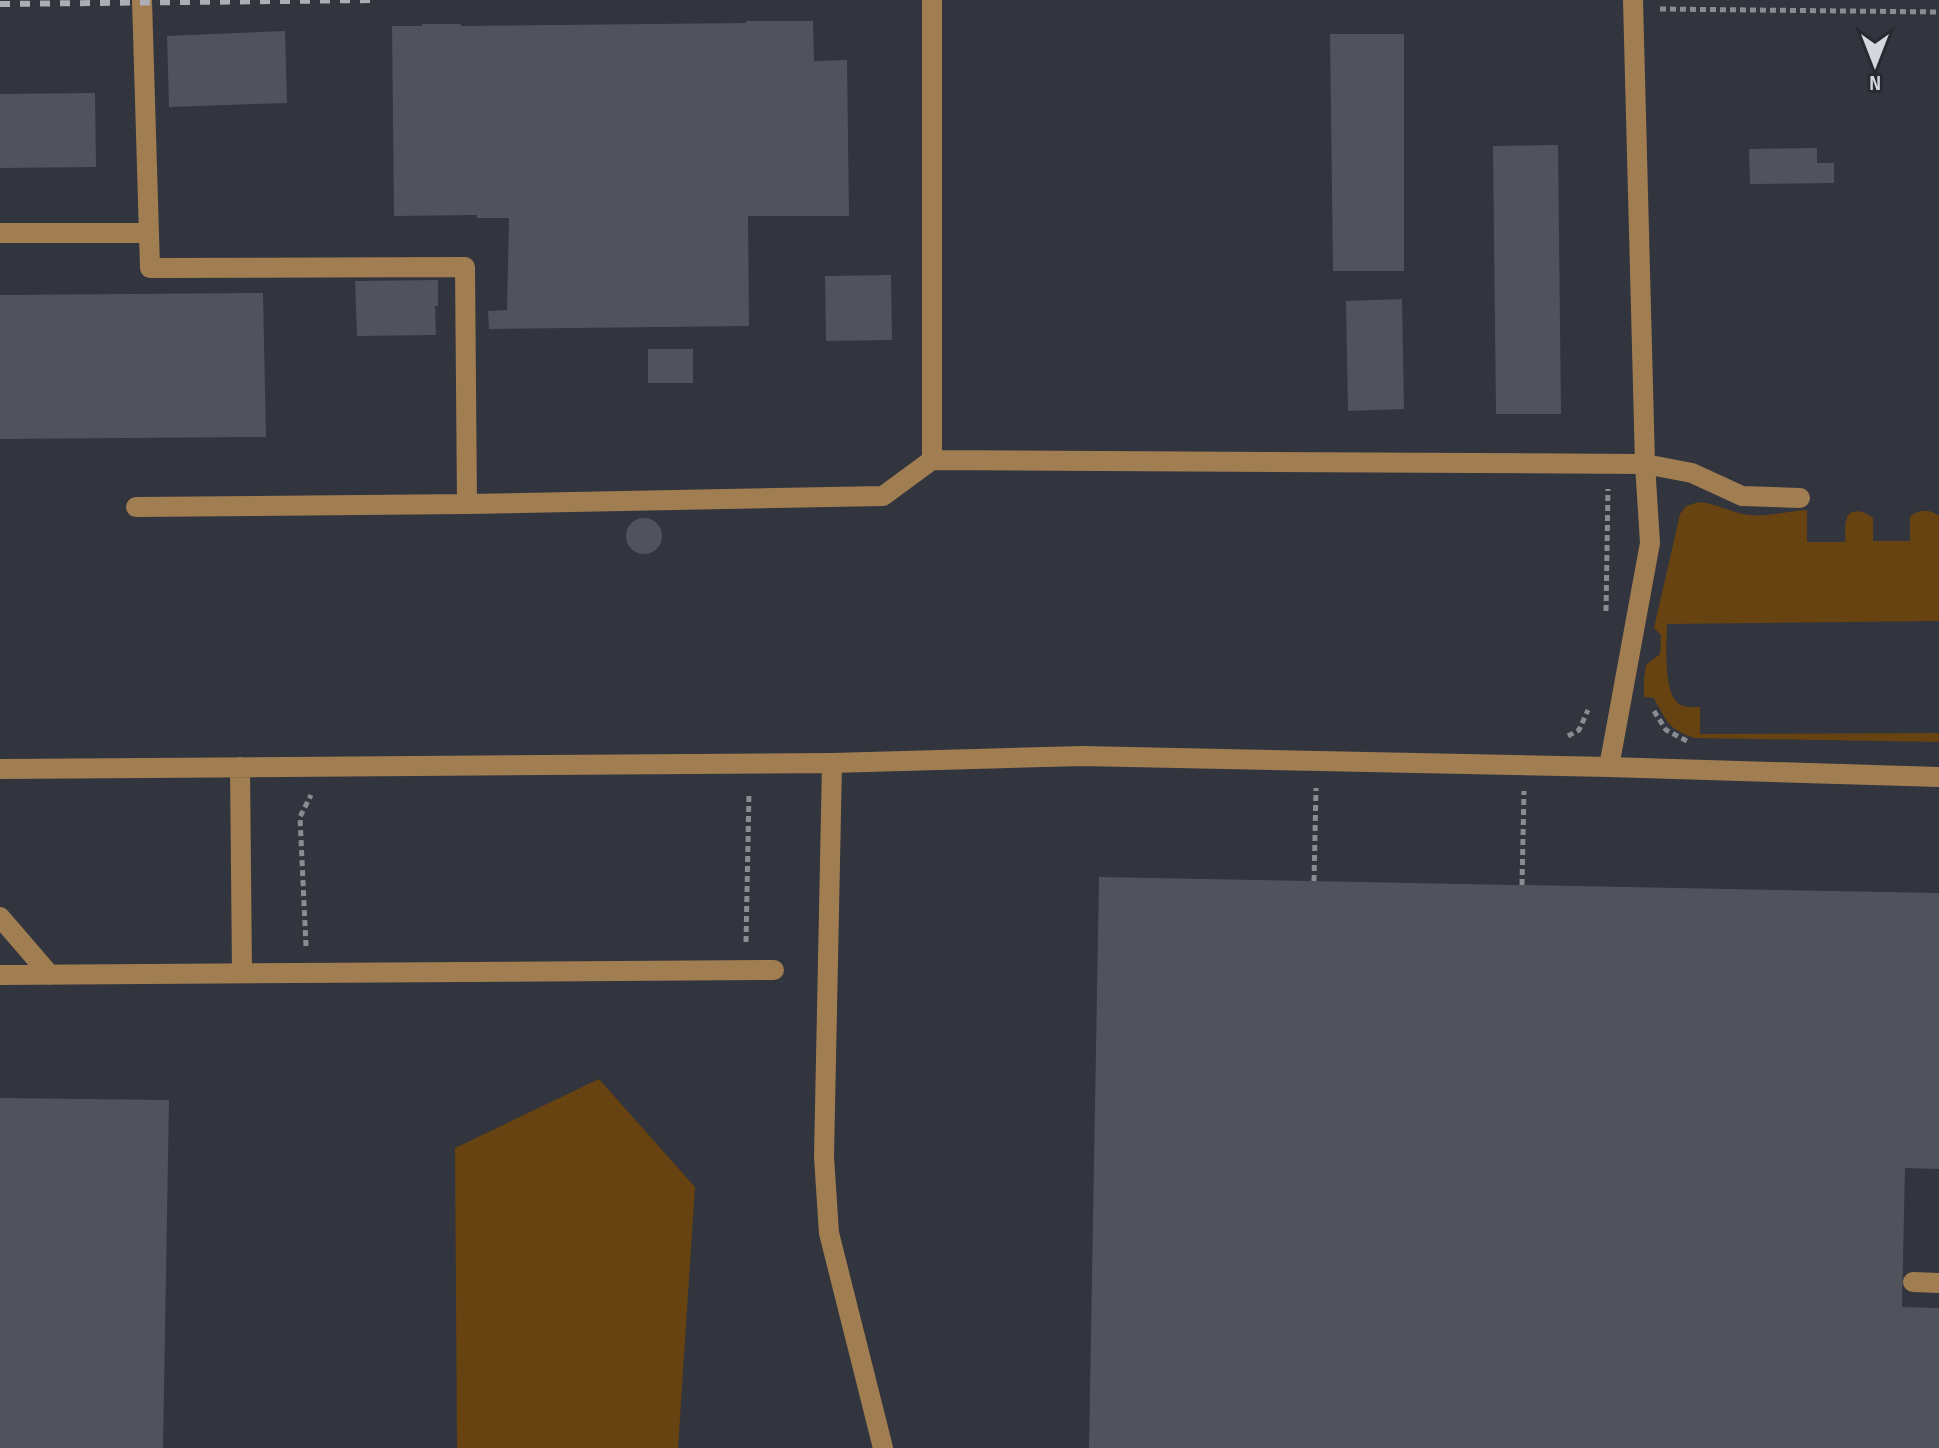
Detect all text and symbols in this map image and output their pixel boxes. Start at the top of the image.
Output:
north arrow [1835,24,1915,104]
text: N [1869,69,1881,96]

